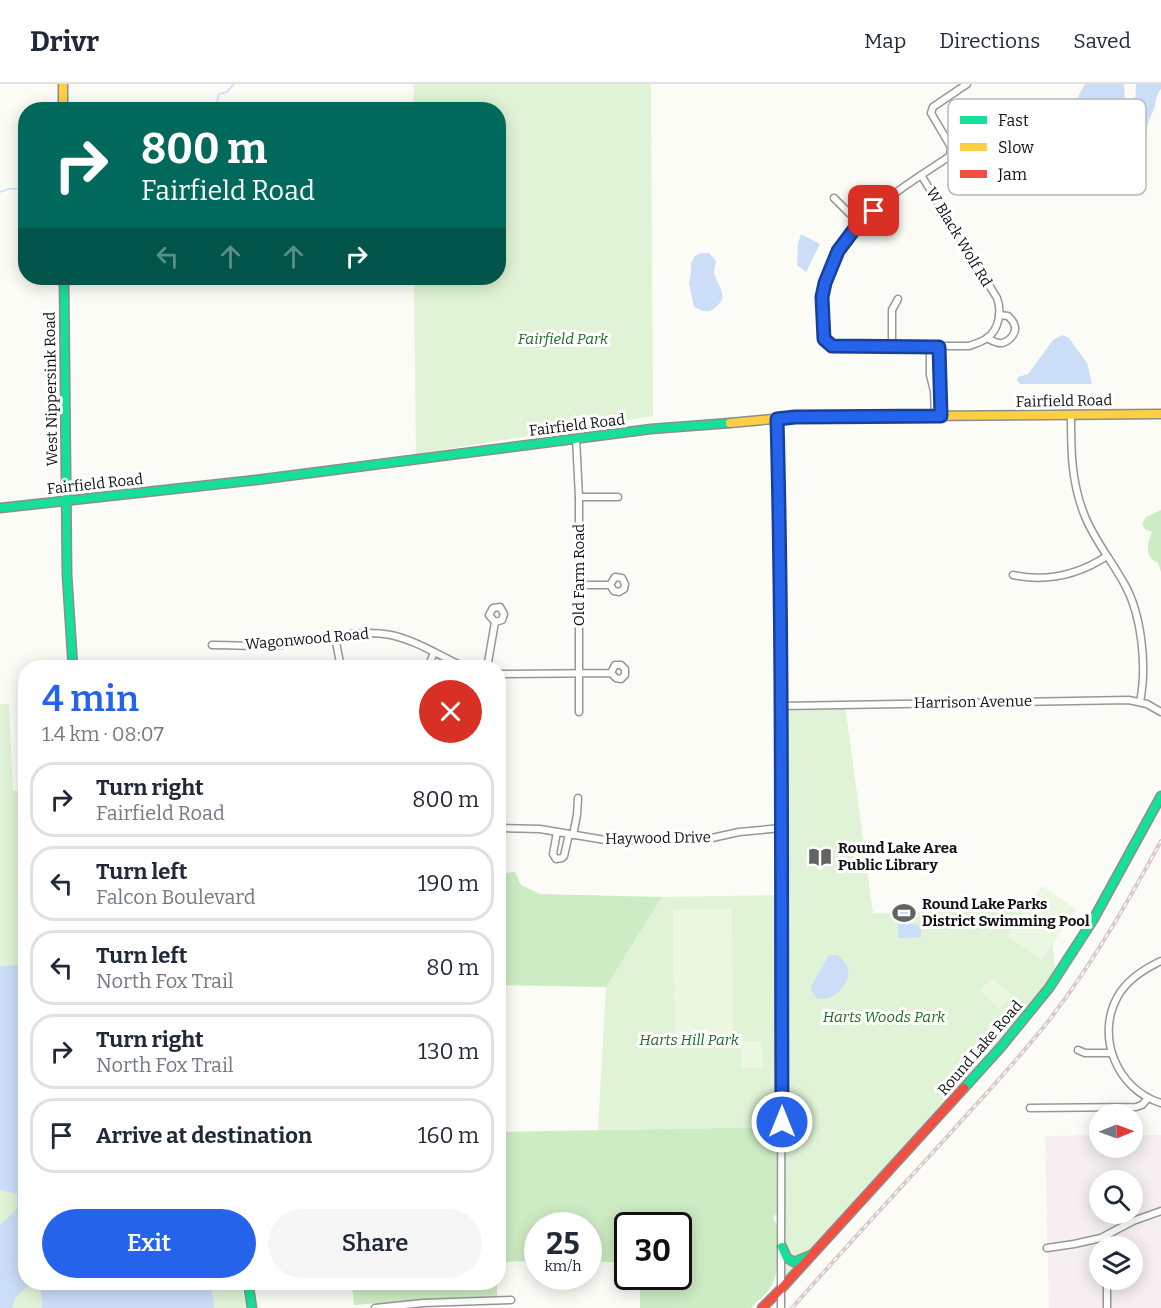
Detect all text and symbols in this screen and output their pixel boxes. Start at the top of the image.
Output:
text: Drivr [30,25,99,58]
text: Map [864,28,906,54]
text: Directions [939,28,1040,54]
text: Saved [1073,28,1131,54]
legend [948,99,1146,195]
text: Fast [998,111,1029,130]
text: 800 m [141,124,267,174]
icon: right [42,126,120,204]
text: Slow [998,138,1034,157]
text: Jam [997,165,1027,184]
text: Fairfield Road [141,175,315,207]
street label: W Black Wolf Rd [922,184,996,290]
pin [848,185,899,236]
icon: arrive [857,194,890,227]
icon: left [151,240,184,273]
icon: ahead [214,240,247,273]
icon: ahead [277,240,310,273]
icon: right [340,240,373,273]
street label: West Nippersink Road [41,311,61,467]
park label: Fairfield Park [518,330,609,348]
street label: Fairfield Road [1016,391,1113,411]
street label: Fairfield Road [528,410,626,440]
street label: Fairfield Road [46,470,144,498]
street label: Old Farm Road [570,524,588,626]
street label: Wagonwood Road [244,625,370,653]
text: 4 min [42,677,139,721]
button: close [419,680,482,743]
street label: Harrison Avenue [914,692,1032,712]
text: 1.4 km · 08:07 [42,722,164,746]
text: Turn right [96,774,204,801]
icon: right [45,783,78,816]
text: 800 m [412,786,479,813]
text: Fairfield Road [96,801,225,825]
street label: Haywood Drive [605,828,711,848]
place label: Round Lake Area Public Library [838,839,958,874]
library icon: Round Lake Area Public Library [807,844,833,870]
text: Turn left [96,858,188,885]
icon: left [45,867,78,900]
text: 190 m [418,870,479,897]
text: Falcon Boulevard [96,885,256,909]
place label: Round Lake Parks District Swimming Pool [922,895,1090,930]
sports icon: Round Lake Parks District Swimming Pool [891,900,917,926]
text: Turn left [96,942,188,969]
icon: left [45,951,78,984]
text: 80 m [426,954,479,981]
text: North Fox Trail [96,969,234,993]
street label: Round Lake Road [934,997,1026,1099]
park label: Harts Woods Park [823,1008,946,1026]
text: Turn right [96,1026,204,1053]
park label: Harts Hill Park [639,1031,740,1049]
icon: right [45,1035,78,1068]
text: 130 m [418,1038,479,1065]
text: North Fox Trail [96,1053,234,1077]
position arrow [750,1090,814,1154]
north arrow [1089,1104,1143,1158]
map controls [1089,1104,1143,1290]
icon: arrive [45,1119,78,1152]
text: Arrive at destination [96,1122,312,1149]
text: 160 m [418,1122,479,1149]
button: search [1089,1170,1143,1224]
button: Exit [42,1209,256,1278]
button: Share [268,1209,482,1278]
speed limit sign: 30 [614,1212,692,1290]
text: 25 [546,1226,580,1262]
button: layers [1089,1236,1143,1290]
text: km/h [544,1257,582,1275]

